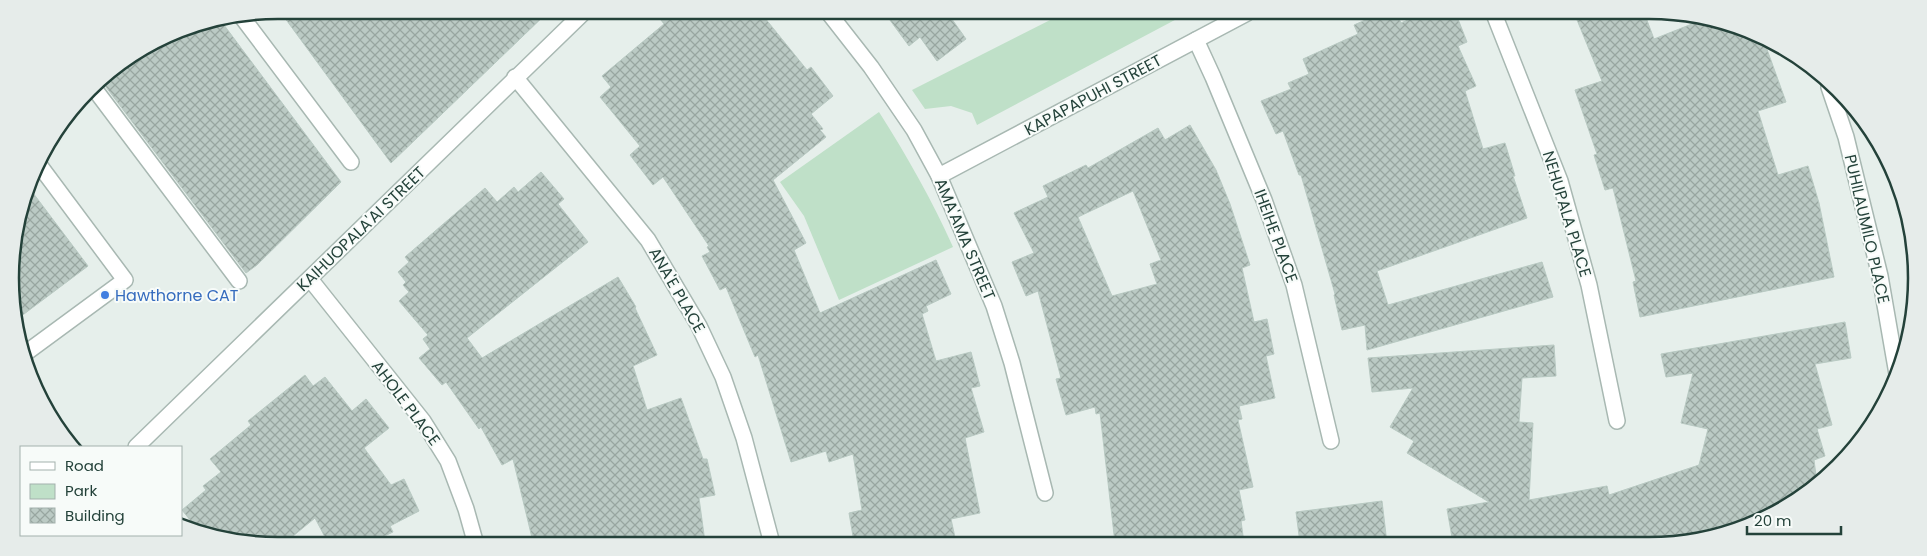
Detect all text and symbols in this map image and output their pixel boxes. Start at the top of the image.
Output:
street label: KAPAPAPUHI STREET [1020,49,1166,141]
street label: NEHUPALA PLACE [1537,148,1597,280]
street label: PUHILAUMILO PLACE [1839,152,1895,306]
street label: KAIHUOPALA'AI STREET [292,161,431,297]
street label: AMA'AMA STREET [929,175,1001,304]
street label: IHEIHE PLACE [1248,186,1304,286]
street label: ANA'E PLACE [643,243,711,337]
place label: Hawthorne CAT [115,284,239,307]
marker: Hawthorne CAT [99,289,111,301]
street label: AHOLE PLACE [366,356,446,450]
legend [20,446,182,536]
text: Road [65,455,104,476]
text: Park [65,480,97,501]
scale bar [1747,504,1841,536]
text: Building [65,505,125,526]
text: 20 m [1754,510,1792,531]

